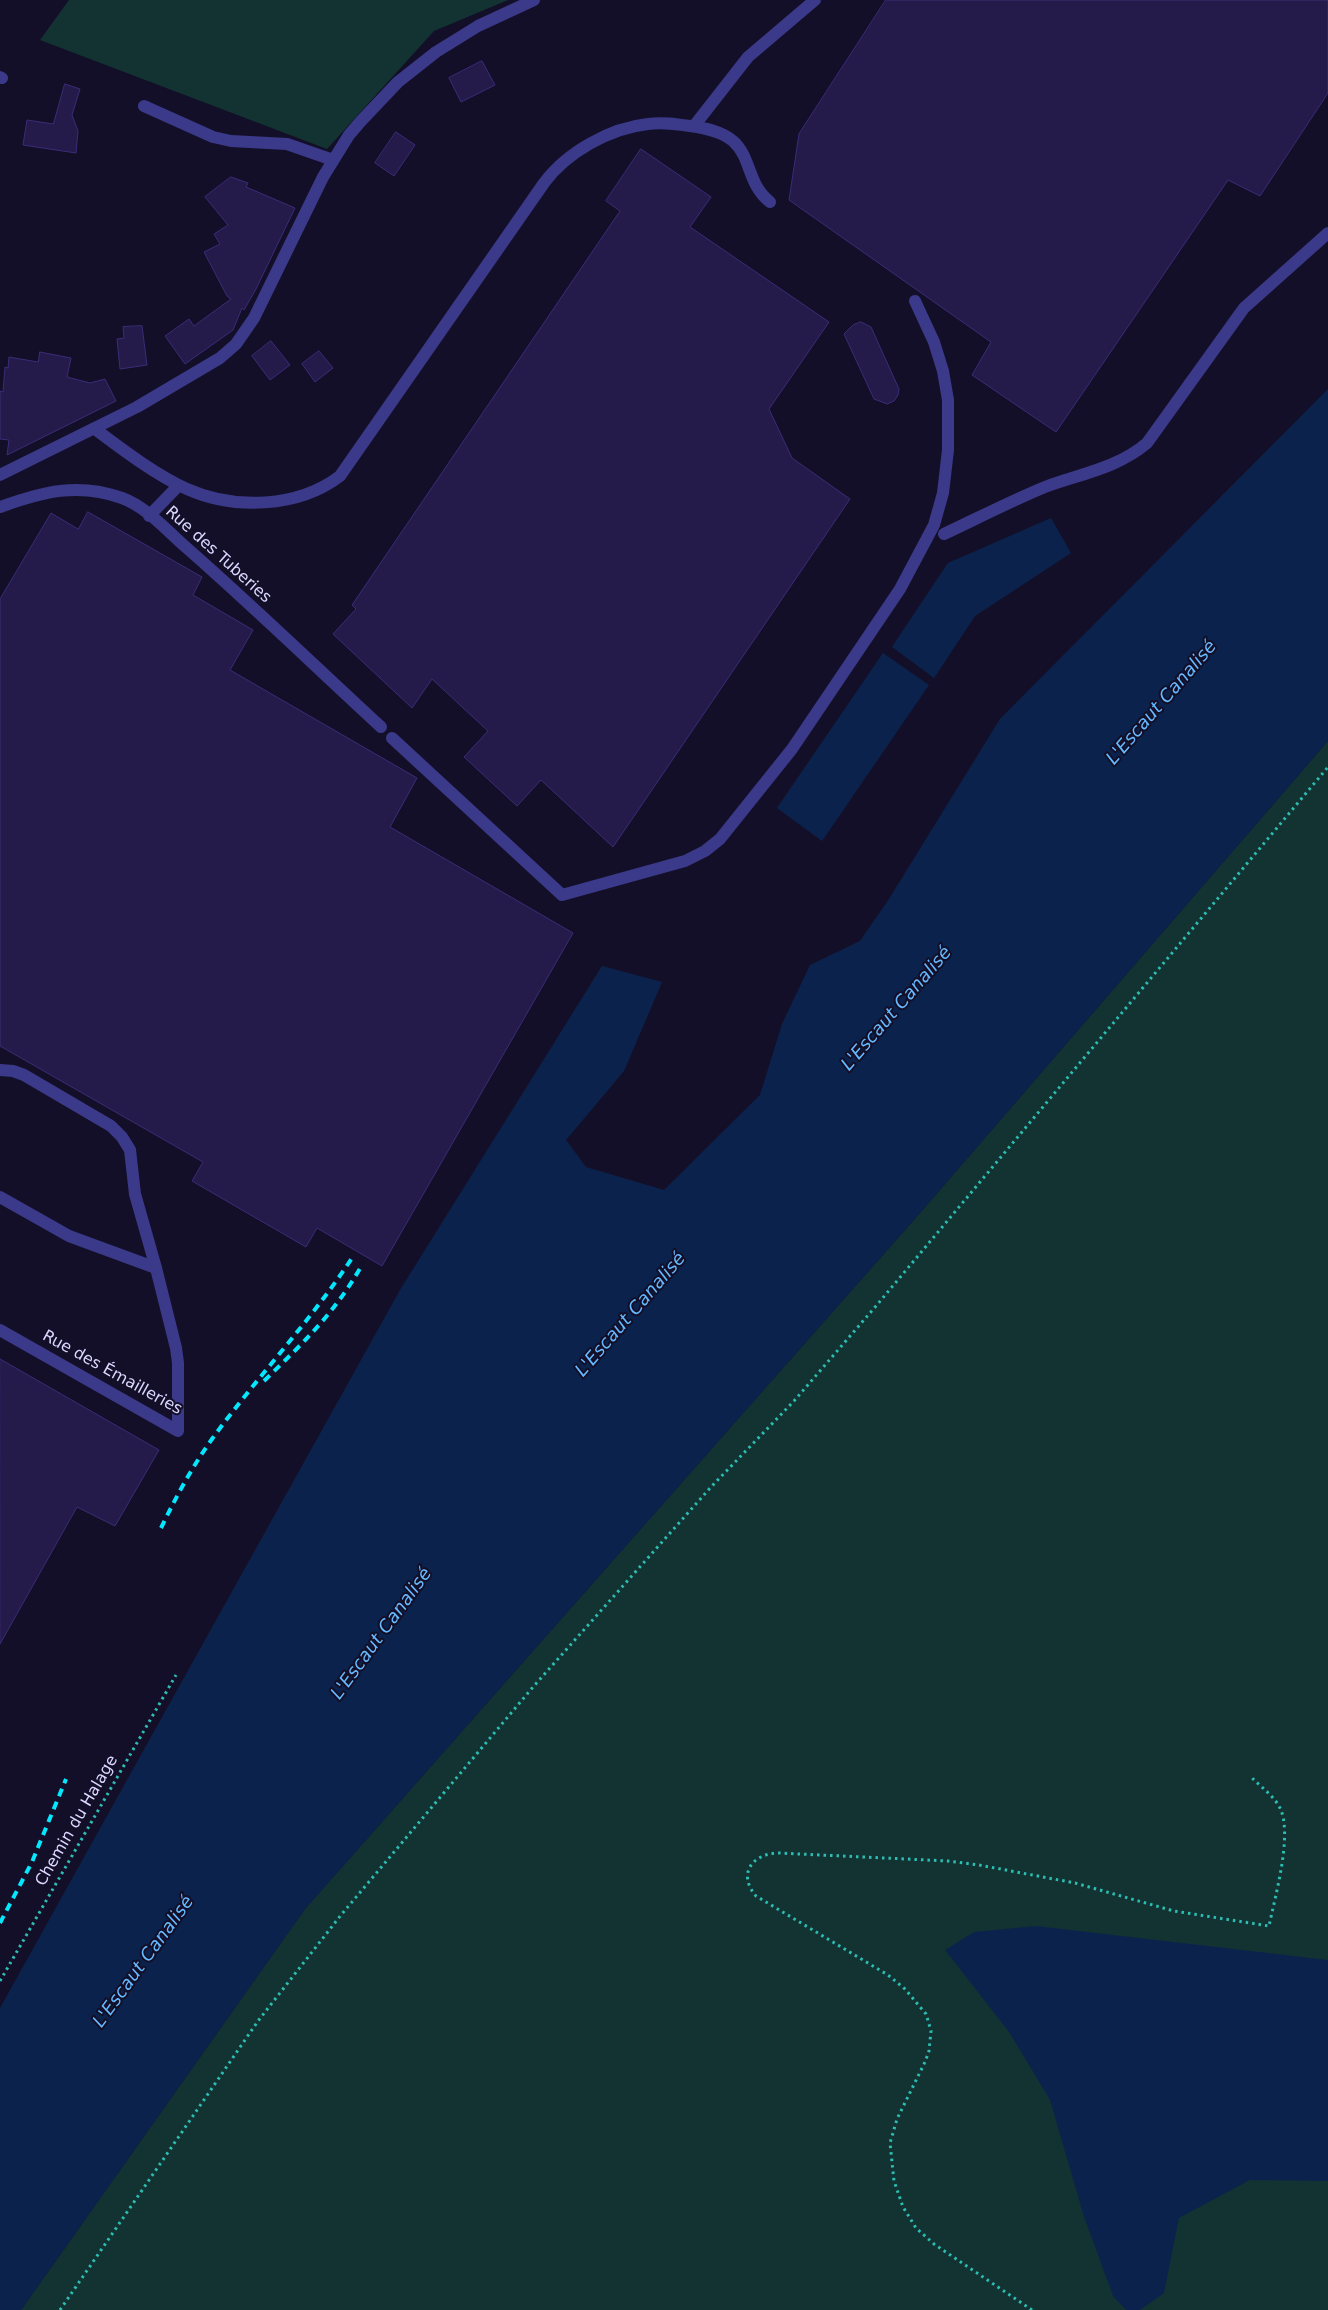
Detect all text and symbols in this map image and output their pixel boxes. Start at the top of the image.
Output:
street label: Rue des Tuberies [161,503,275,607]
water label: L'Escaut Canalisé [1102,637,1222,769]
water label: L'Escaut Canalisé [837,943,957,1075]
water label: L'Escaut Canalisé [571,1249,691,1381]
street label: Rue des Émailleries [39,1327,185,1419]
water label: L'Escaut Canalisé [327,1564,437,1704]
street label: Chemin du Halage [32,1752,122,1890]
water label: L'Escaut Canalisé [89,1892,199,2032]

